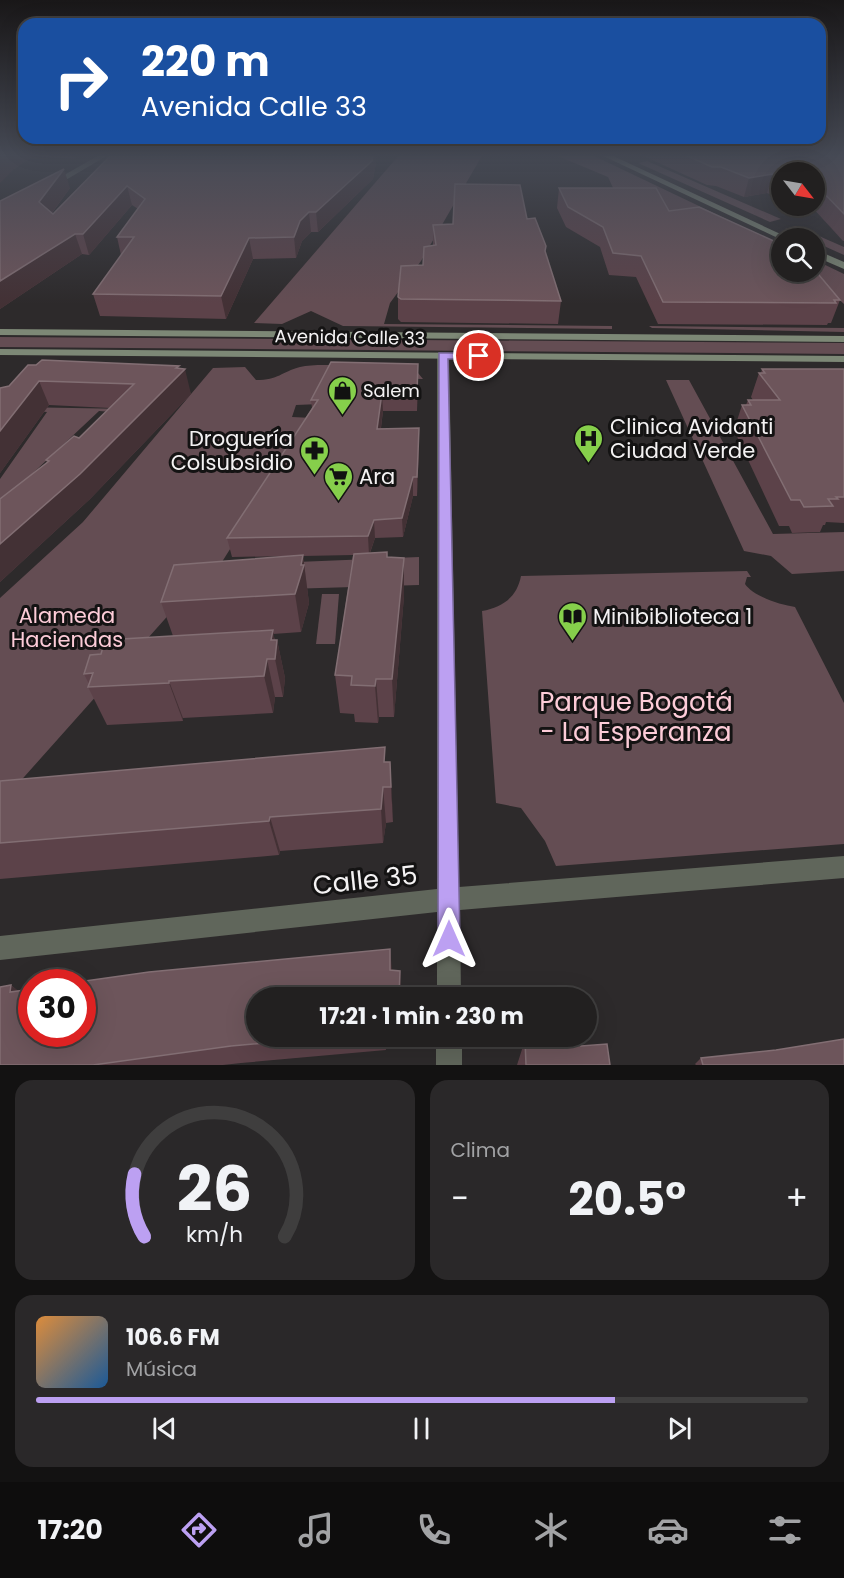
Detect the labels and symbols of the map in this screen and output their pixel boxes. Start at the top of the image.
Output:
north arrow [771,162,825,216]
street label: Avenida Calle 33 [275,323,425,351]
pin [453,330,504,381]
shop icon: Salem [326,374,358,416]
place label: Salem [363,378,420,403]
place label: Clinica Avidanti Ciudad Verde [610,412,773,465]
hospital icon: Clinica Avidanti Ciudad Verde [573,422,605,464]
place label: Droguería Colsubsidio [171,424,293,477]
pharmacy icon: Droguería Colsubsidio [298,434,330,476]
supermarket icon: Ara [322,460,354,502]
place label: Ara [359,462,395,491]
library icon: Minibiblioteca 1 [556,600,588,642]
park label: Alameda Haciendas [11,601,123,654]
place label: Minibiblioteca 1 [593,602,752,631]
park label: Parque Bogotá - La Esperanza [539,684,733,750]
street label: Calle 35 [311,857,419,903]
position arrow [417,907,481,971]
speed limit sign: 30 [18,969,96,1047]

